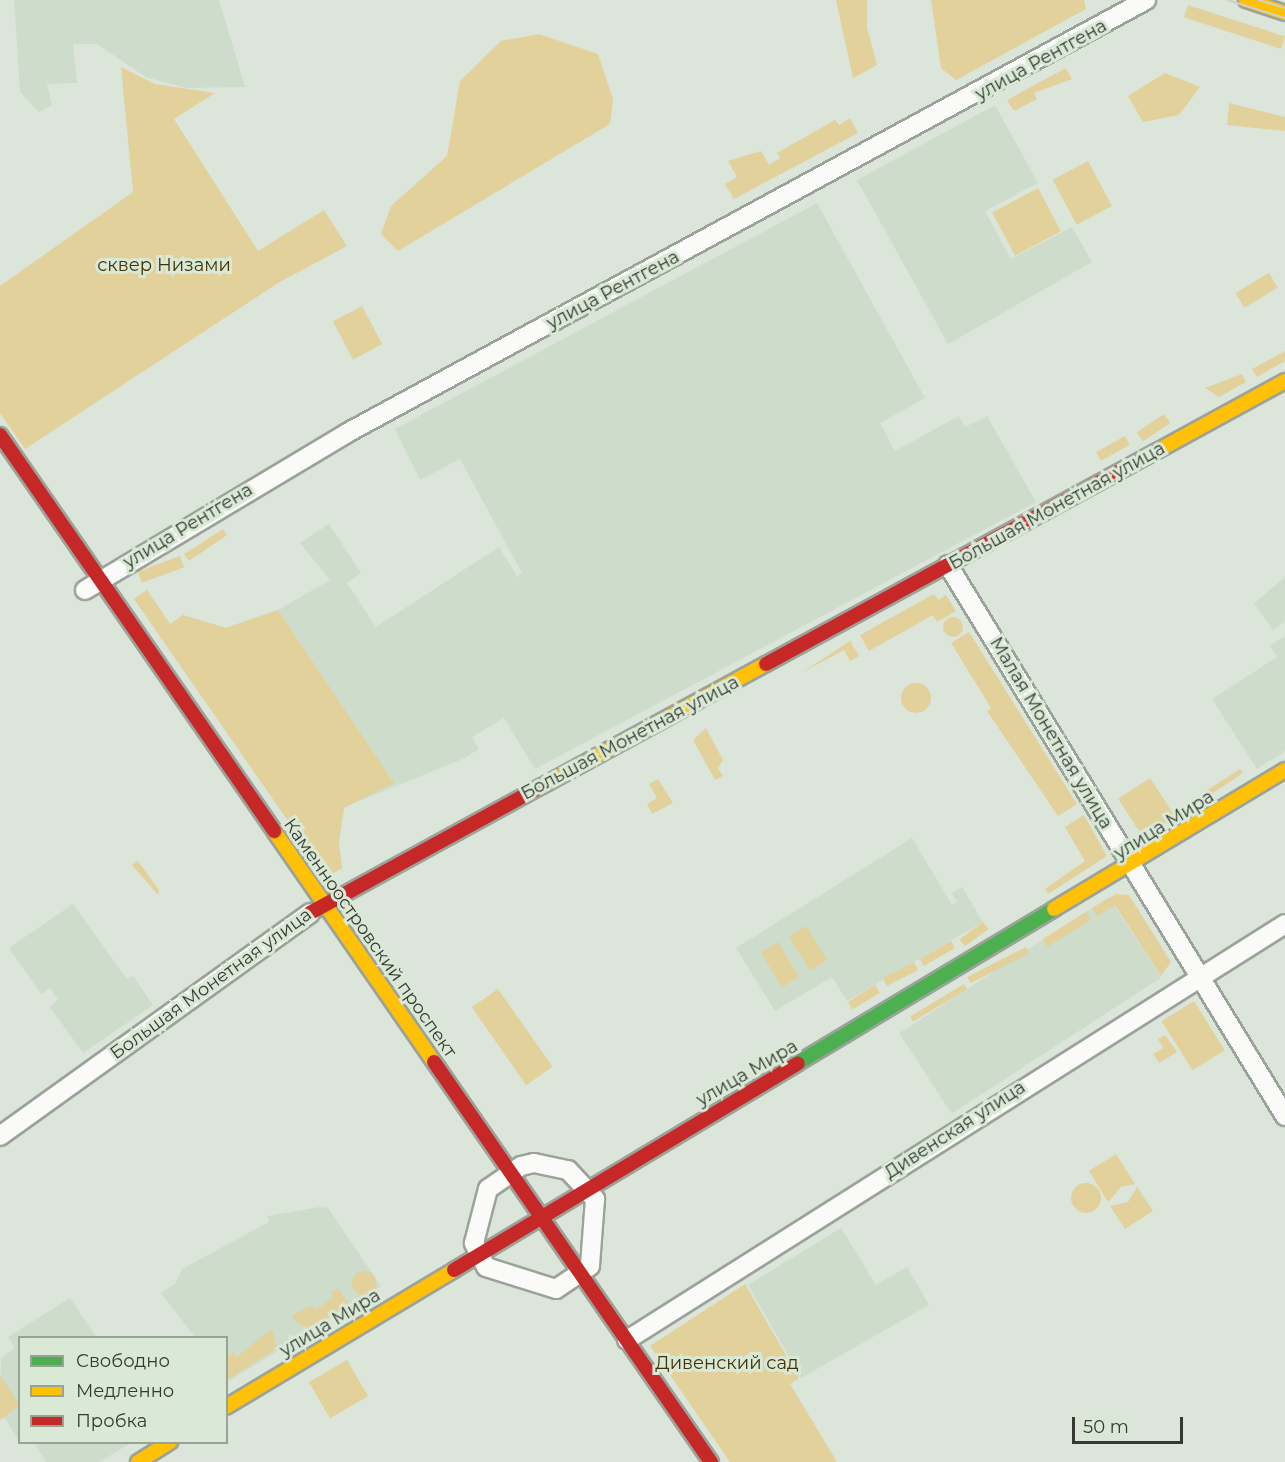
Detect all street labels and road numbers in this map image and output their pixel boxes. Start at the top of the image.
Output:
street label: улица Рентгена [971,15,1111,105]
street label: улица Рентгена [543,246,683,334]
street label: Большая Монетная улица [945,438,1169,574]
street label: улица Рентгена [119,479,257,573]
street label: Малая Монетная улица [985,633,1117,833]
street label: Большая Монетная улица [517,671,743,805]
street label: улица Мира [1110,786,1218,864]
street label: Каменноостровский проспект [279,814,461,1062]
street label: Большая Монетная улица [106,904,316,1064]
street label: улица Мира [692,1035,802,1111]
street label: Дивенская улица [881,1076,1029,1184]
street label: улица Мира [276,1285,384,1361]

